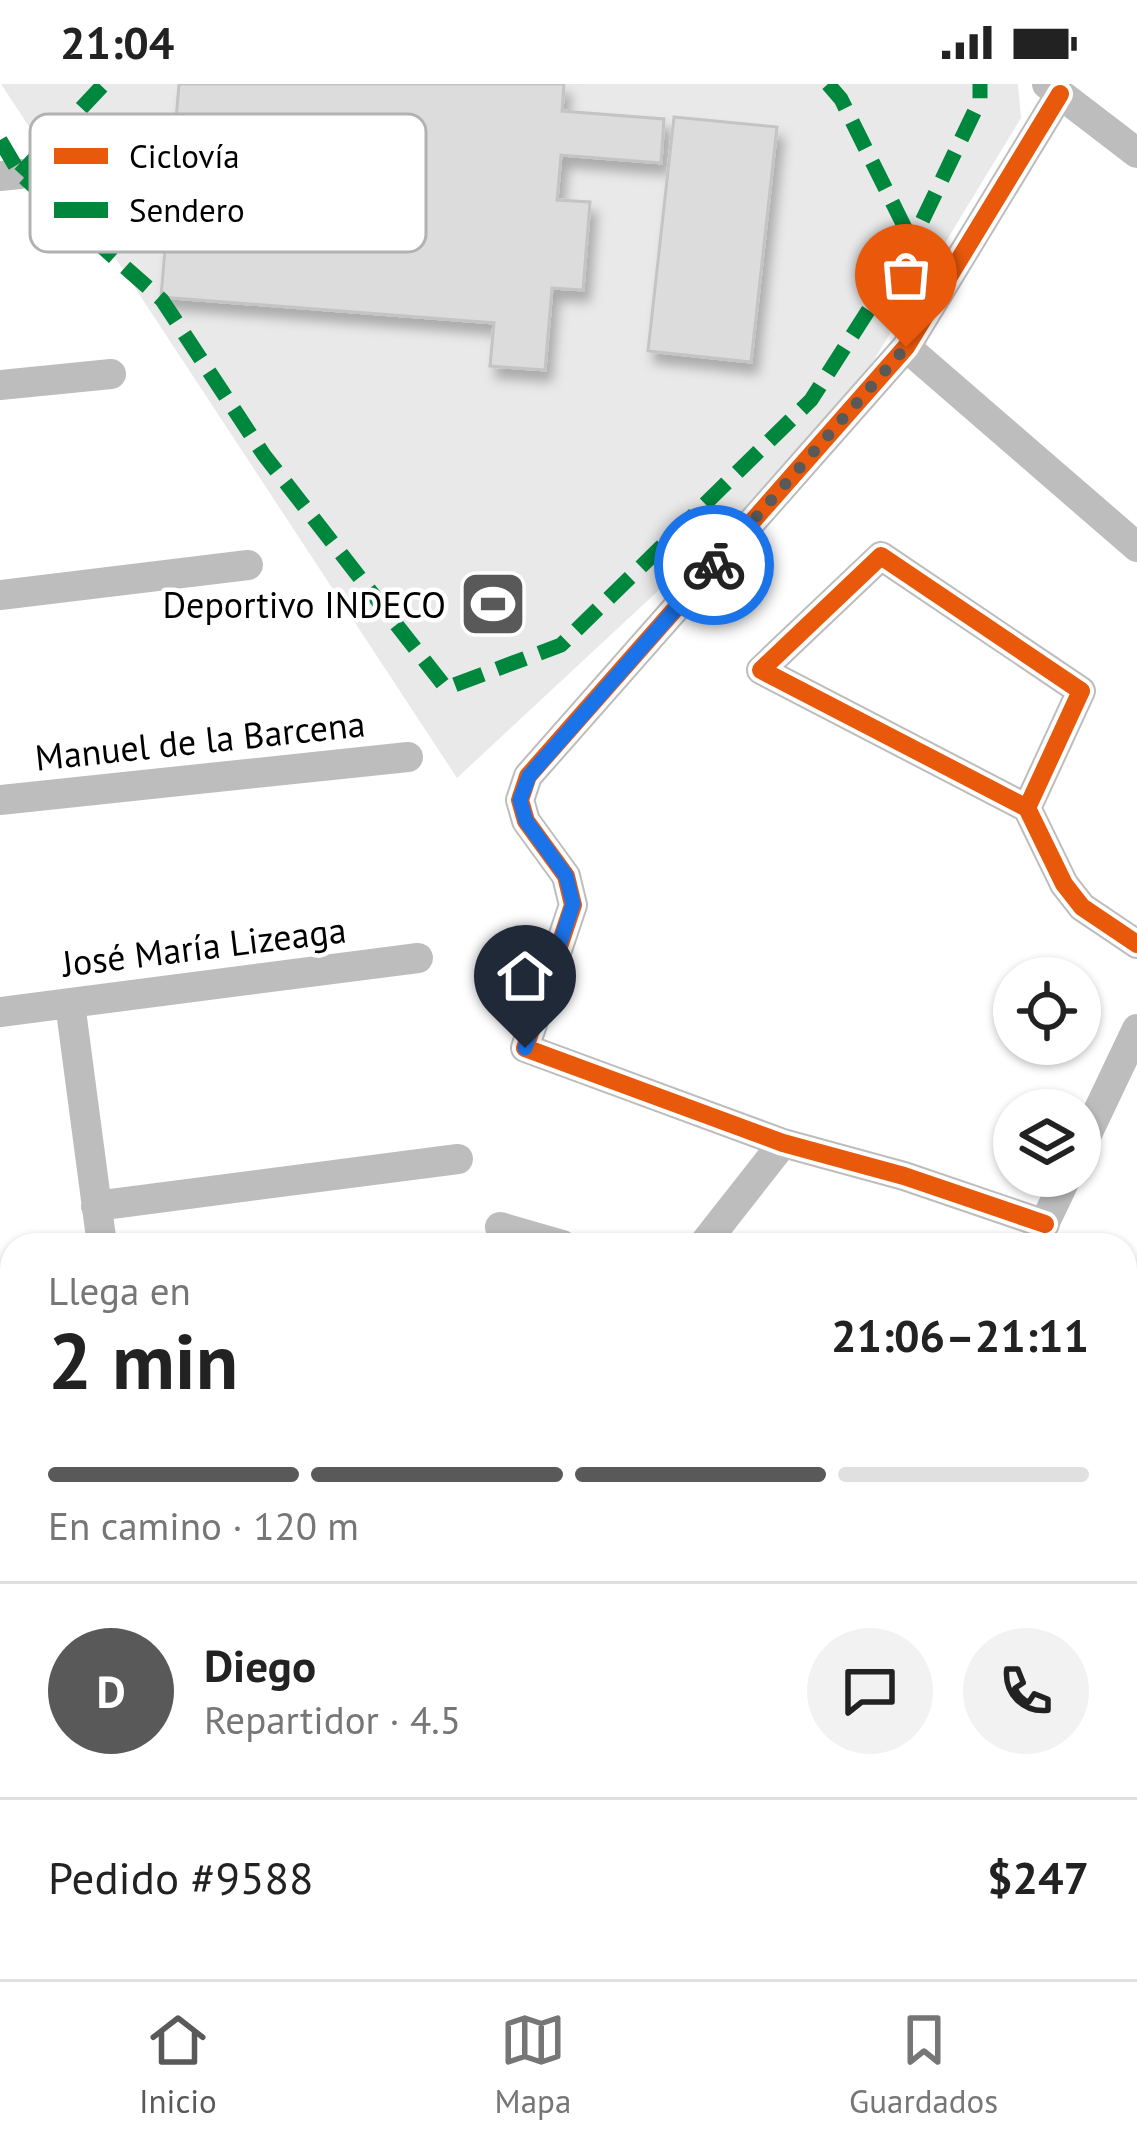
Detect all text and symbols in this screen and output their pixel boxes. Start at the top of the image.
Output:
text: 21:04 [60,13,174,71]
legend [30,114,426,252]
text: Ciclovía [129,134,240,177]
text: Sendero [129,188,245,231]
pin [855,224,957,347]
icon: bag [873,242,939,308]
courier [654,505,774,625]
icon: bike [681,532,747,598]
sports icon: Deportivo INDECO [458,569,528,639]
place label: Deportivo INDECO [163,581,446,628]
street label: Manuel de la Barcena [33,699,367,781]
street label: José María Lizeaga [57,905,349,987]
pin [474,925,576,1048]
icon: home [492,943,558,1009]
map controls [993,957,1101,1197]
button: locate [993,957,1101,1065]
button: layers [993,1089,1101,1197]
text: Llega en [48,1265,191,1316]
text: 21:06–21:11 [831,1306,1089,1364]
text: 2 min [48,1310,238,1411]
text: En camino · 120 m [48,1500,359,1551]
button: chat [807,1628,933,1754]
button: phone [963,1628,1089,1754]
text: Diego [204,1636,316,1694]
text: D [96,1662,126,1720]
text: Repartidor · 4.5 [204,1694,461,1745]
text: Pedido #9588 [48,1848,314,1906]
text: $247 [987,1848,1089,1906]
tab: Inicio [139,2007,217,2122]
tab: Mapa [495,2007,571,2122]
tab: Guardados [849,2007,998,2122]

